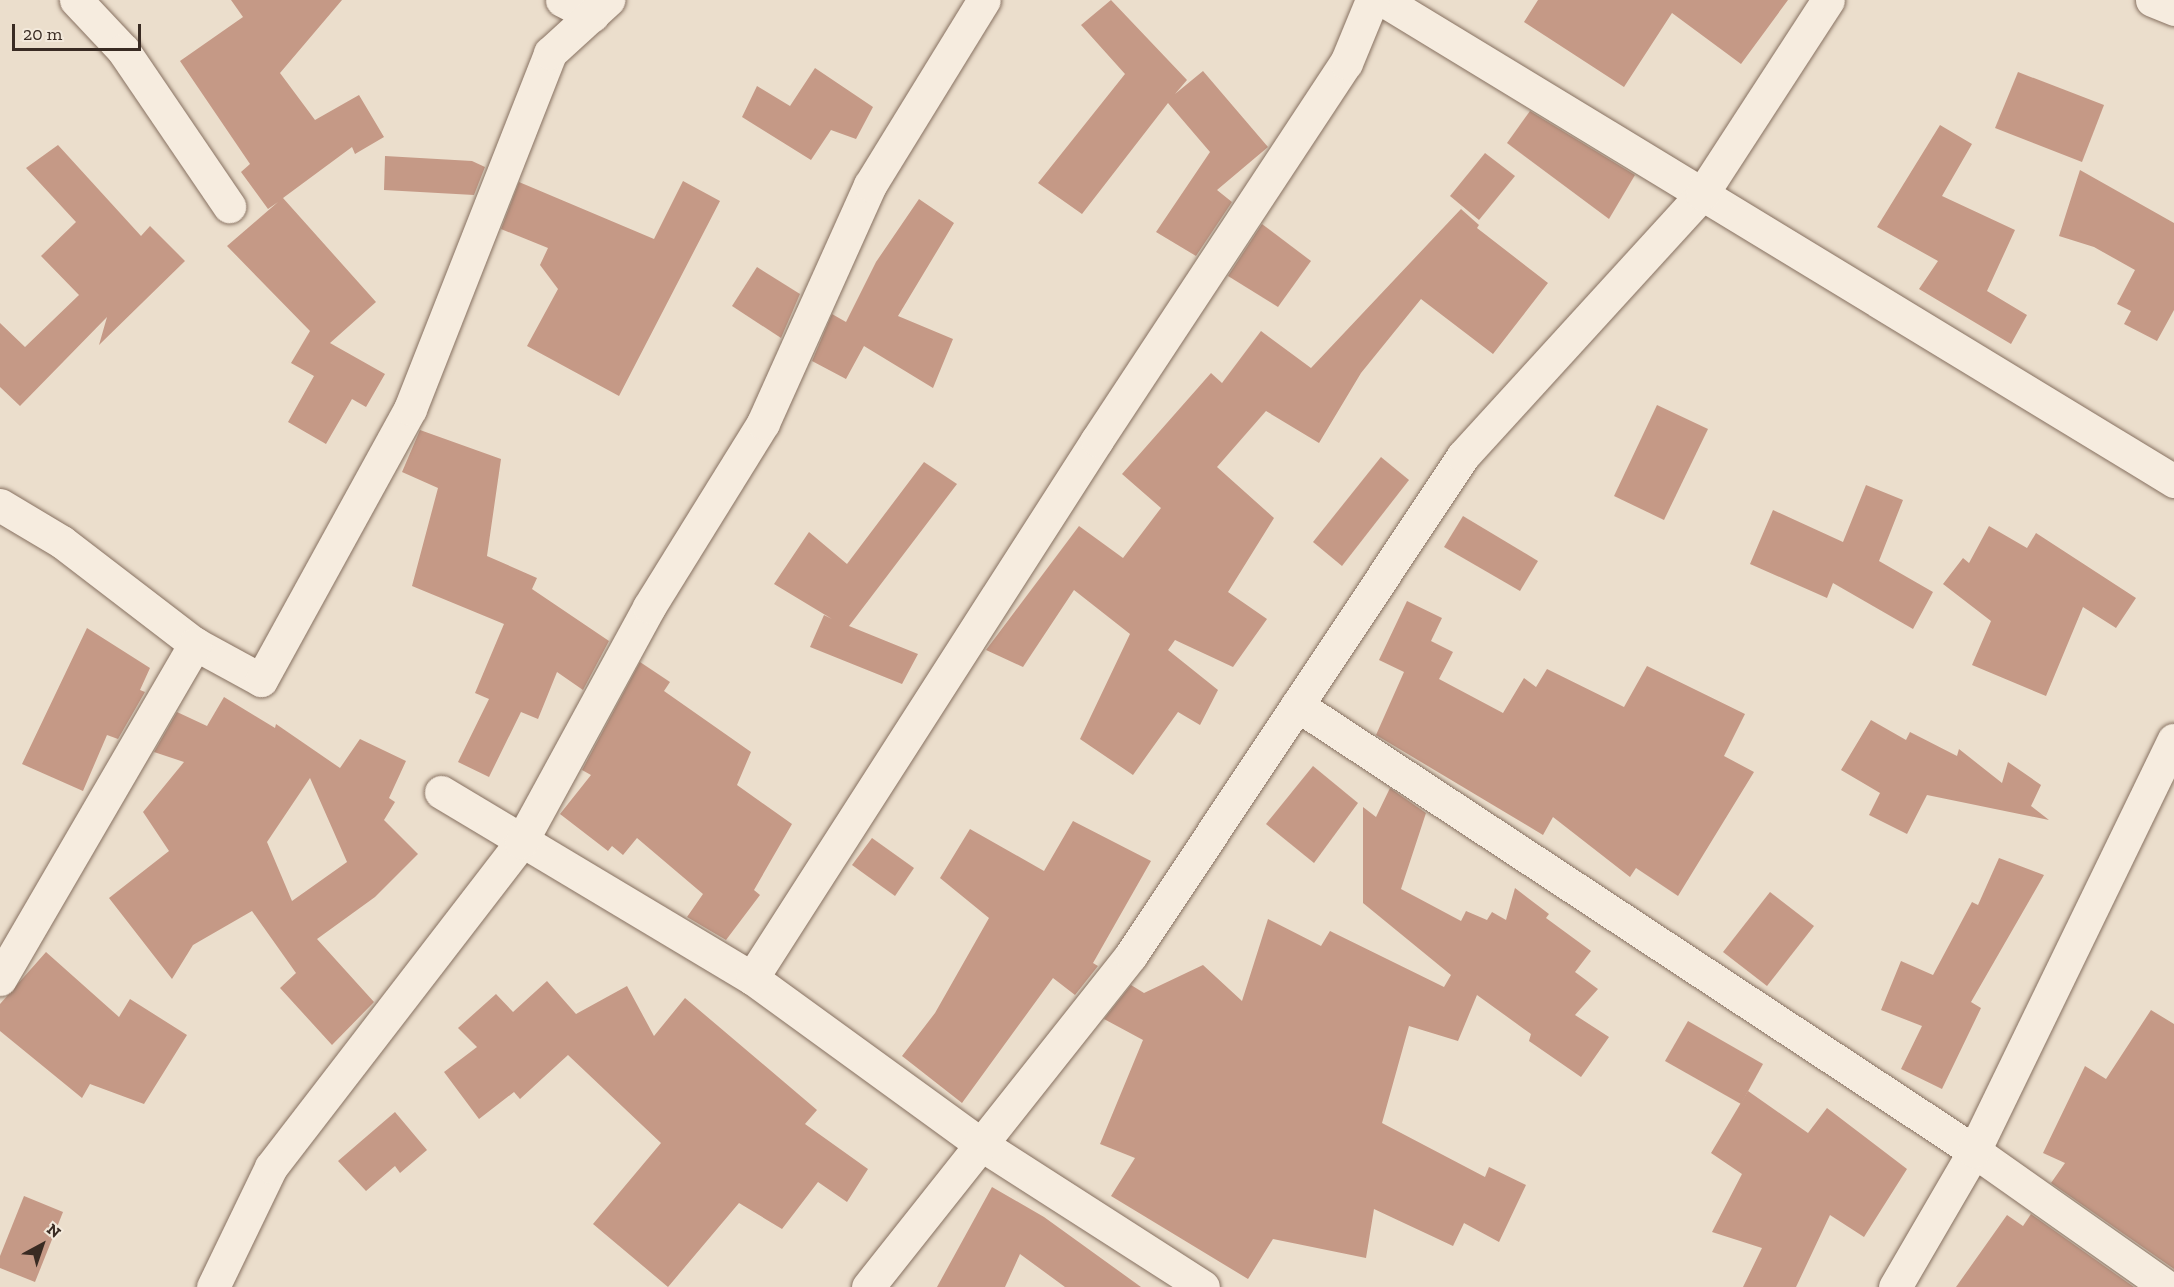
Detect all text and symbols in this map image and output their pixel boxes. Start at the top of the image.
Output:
scale bar [15,12,144,50]
text: 20 m [23,23,62,45]
north arrow [12,1215,72,1275]
text: N [43,1220,65,1242]

